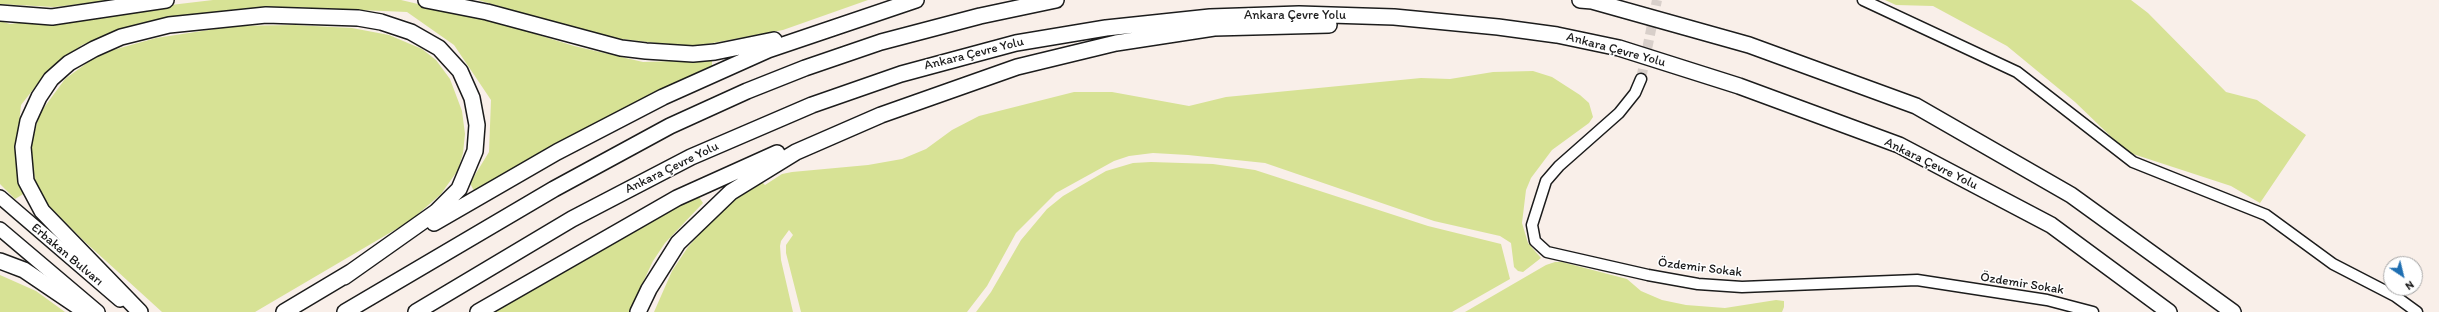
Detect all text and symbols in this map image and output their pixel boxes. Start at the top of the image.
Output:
street label: Ankara Çevre Yolu [1244,8,1346,24]
street label: Ankara Çevre Yolu [1565,29,1667,71]
street label: Ankara Çevre Yolu [923,34,1025,74]
street label: Ankara Çevre Yolu [1882,135,1980,193]
street label: Ankara Çevre Yolu [623,139,721,197]
street label: Erbakan Bulvarı [28,220,106,290]
street label: Özdemir Sokak [1657,255,1743,281]
north arrow [2383,256,2423,296]
street label: Özdemir Sokak [1979,270,2065,298]
text: N [2403,278,2416,293]

